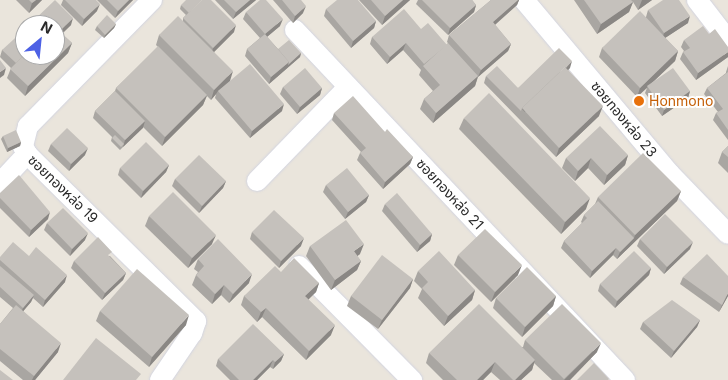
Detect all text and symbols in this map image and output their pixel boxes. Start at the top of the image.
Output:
north arrow [15,15,65,65]
text: N [38,17,56,37]
street label: ซอยทองหล่อ 23 [587,78,661,160]
place label: Honmono [649,93,713,109]
marker: Honmono [633,95,645,107]
street label: ซอยทองหล่อ 19 [25,151,101,227]
street label: ซอยทองหล่อ 21 [413,155,487,233]

